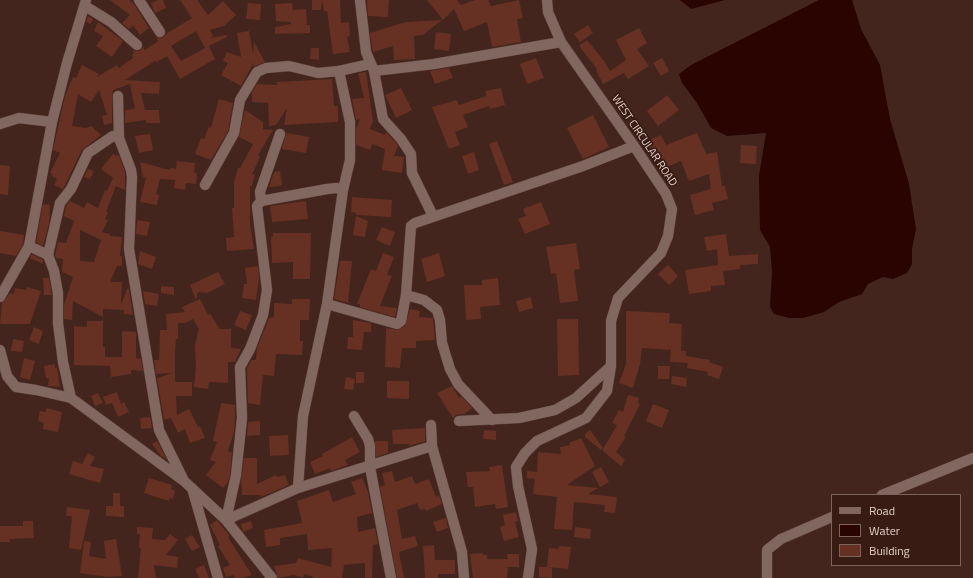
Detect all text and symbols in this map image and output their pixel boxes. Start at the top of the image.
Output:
street label: WEST CIRCULAR ROAD [609,93,679,189]
legend [831,494,961,566]
text: Road [869,501,895,520]
text: Water [869,521,900,540]
text: Building [869,541,910,560]

